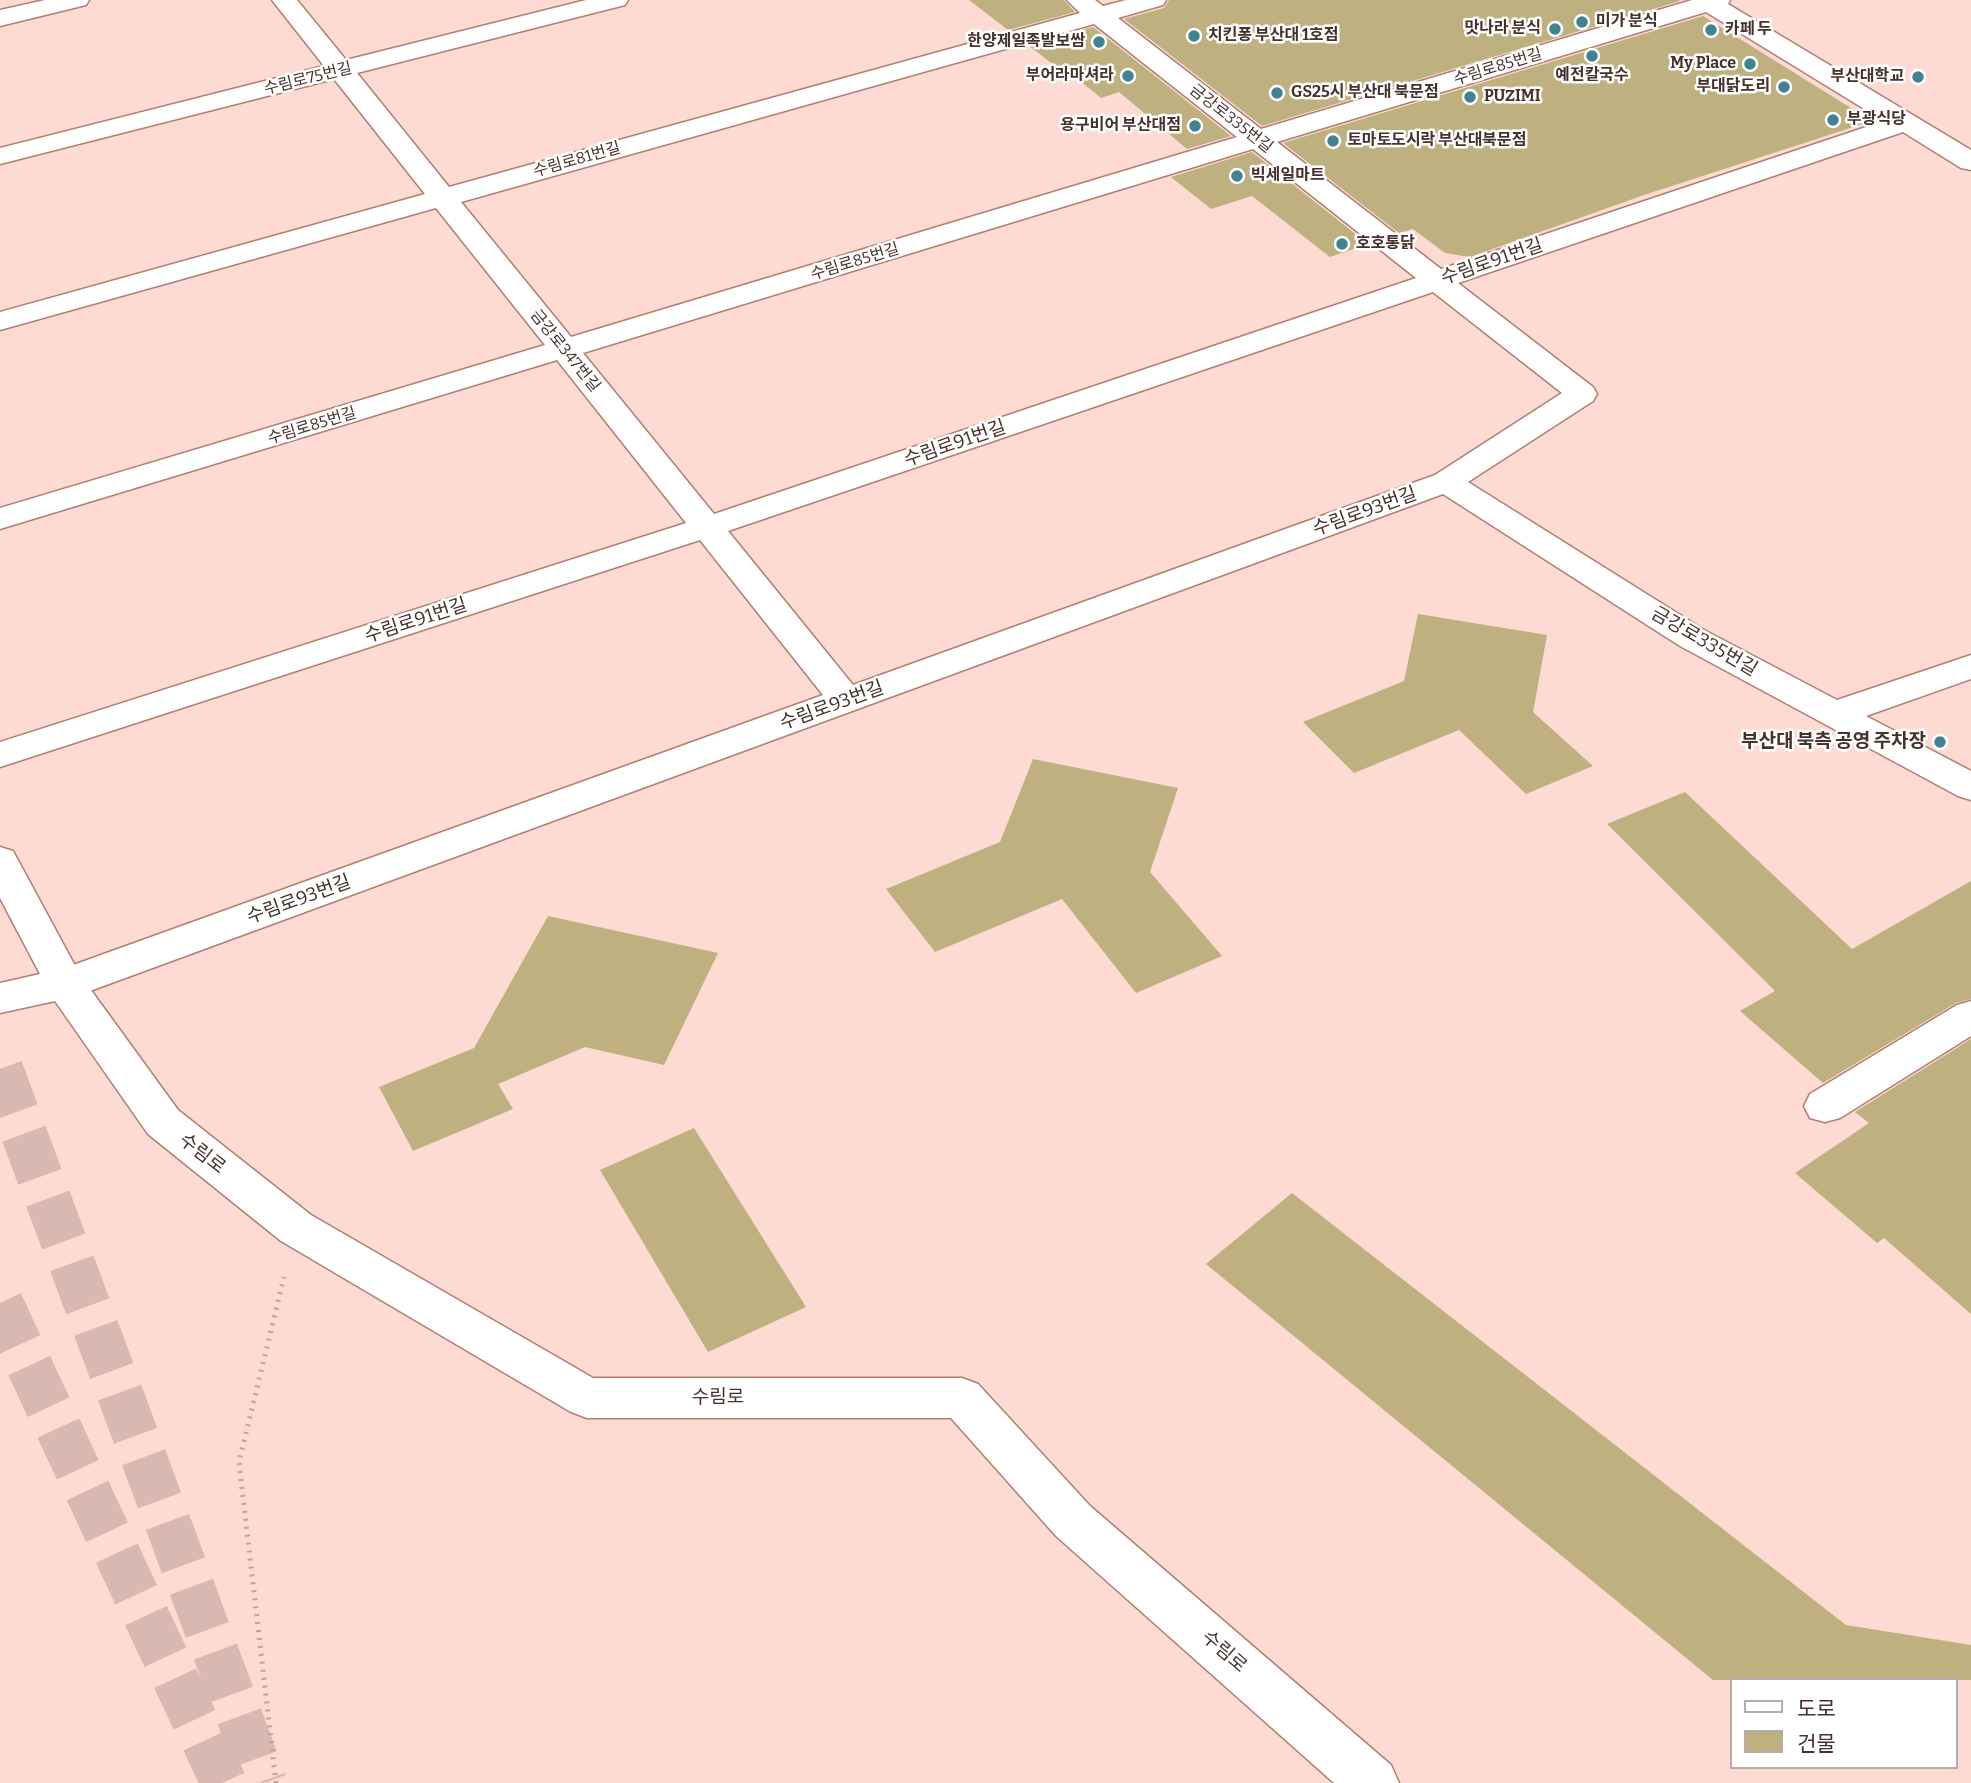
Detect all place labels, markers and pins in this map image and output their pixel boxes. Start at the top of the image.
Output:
place label: 미가 분식 [1596,12,1658,32]
marker: 미가 분식 [1574,14,1590,30]
place label: 맛나라 분식 [1465,19,1541,39]
place label: 카페 두 [1725,20,1772,40]
marker: 맛나라 분식 [1547,21,1563,37]
marker: 카페 두 [1703,22,1719,38]
place label: 치킨퐁 부산대 1호점 [1208,26,1338,46]
marker: 치킨퐁 부산대 1호점 [1186,28,1202,44]
place label: 한양제일족발보쌈 [967,32,1085,52]
marker: 한양제일족발보쌈 [1091,34,1107,50]
marker: 예전칼국수 [1584,48,1600,64]
place label: My Place [1670,54,1736,74]
marker: My Place [1742,56,1758,72]
place label: 부어라마셔라 [1026,66,1114,86]
place label: 예전칼국수 [1555,66,1629,86]
place label: 부산대학교 [1830,67,1904,87]
marker: 부어라마셔라 [1120,68,1136,84]
marker: 부산대학교 [1910,69,1926,85]
place label: 부대닭도리 [1696,77,1770,97]
marker: 부대닭도리 [1776,79,1792,95]
place label: GS25시 부산대 북문점 [1291,83,1439,103]
marker: GS25시 부산대 북문점 [1269,85,1285,101]
place label: PUZIMI [1484,87,1540,107]
marker: PUZIMI [1462,89,1478,105]
place label: 부광식당 [1847,110,1906,130]
marker: 부광식당 [1825,112,1841,128]
place label: 용구비어 부산대점 [1060,116,1181,136]
marker: 용구비어 부산대점 [1187,118,1203,134]
place label: 토마토도시락 부산대북문점 [1347,131,1527,151]
marker: 토마토도시락 부산대북문점 [1325,133,1341,149]
place label: 빅세일마트 [1251,166,1325,186]
marker: 빅세일마트 [1229,168,1245,184]
place label: 호호통닭 [1356,234,1415,254]
marker: 호호통닭 [1334,236,1350,252]
place label: 부산대 북측 공영 주차장 [1741,731,1926,753]
marker: 부산대 북측 공영 주차장 [1932,734,1948,750]

